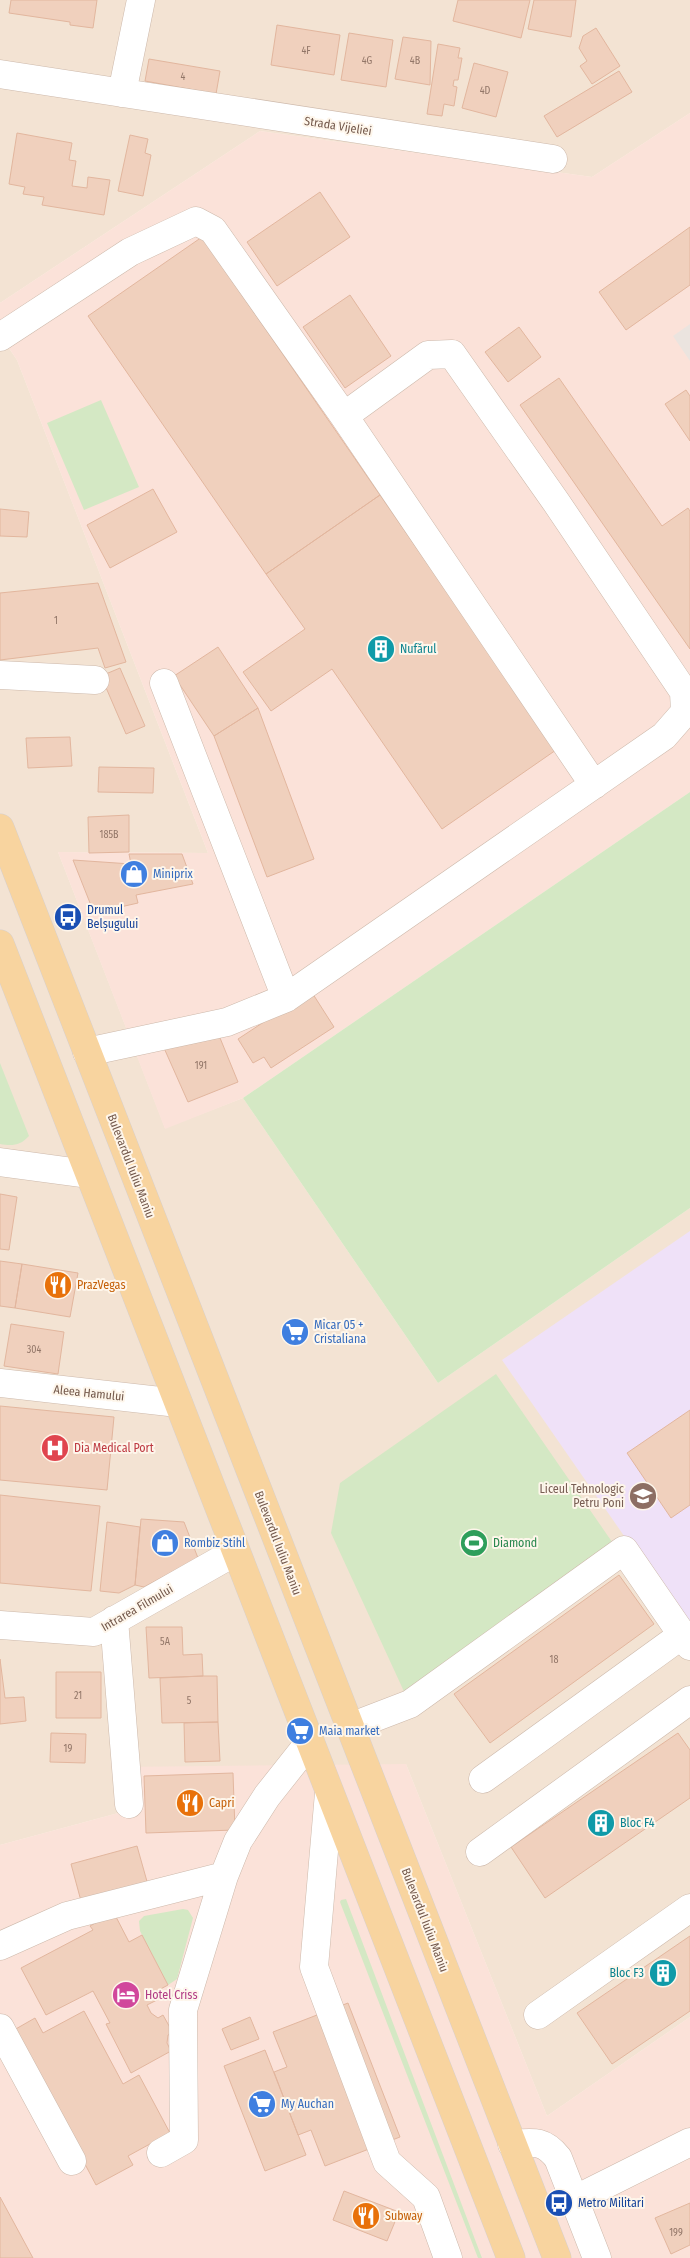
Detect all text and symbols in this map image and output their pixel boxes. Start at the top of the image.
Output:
house number: 4F [301,45,311,57]
house number: 4G [362,55,373,67]
house number: 4B [410,55,421,67]
house number: 4 [181,71,186,83]
house number: 4D [480,85,491,97]
street label: Strada Vijeliei [303,114,373,138]
house number: 1 [54,615,58,627]
building icon: Nufărul [366,634,396,664]
place label: Nufărul [400,642,437,656]
house number: 185B [100,829,119,841]
shop icon: Miniprix [119,859,149,889]
place label: Miniprix [153,867,194,881]
bus stop icon: Drumul Belșugului [53,902,83,932]
place label: Drumul Belșugului [87,903,138,932]
house number: 191 [195,1060,207,1072]
street label: Bulevardul Iuliu Maniu [105,1112,157,1220]
restaurant icon: PrazVegas [43,1270,73,1300]
place label: PrazVegas [77,1278,126,1292]
supermarket icon: Micar 05 + Cristaliana [280,1317,310,1347]
place label: Micar 05 + Cristaliana [314,1318,366,1346]
house number: 304 [27,1344,41,1356]
street label: Aleea Hamului [53,1382,125,1404]
hospital icon: Dia Medical Port [40,1433,70,1463]
place label: Dia Medical Port [74,1441,154,1455]
school or university icon: Liceul Tehnologic Petru Poni [628,1481,658,1511]
place label: Liceul Tehnologic Petru Poni [540,1482,624,1510]
street label: Bulevardul Iuliu Maniu [252,1489,304,1597]
shop icon: Rombiz Stihl [150,1528,180,1558]
sports icon: Diamond [459,1528,489,1558]
place label: Rombiz Stihl [184,1536,245,1550]
place label: Diamond [493,1536,537,1550]
street label: Intrarea Filmului [99,1582,175,1634]
house number: 5A [160,1636,171,1648]
house number: 18 [550,1654,558,1666]
house number: 21 [74,1690,82,1702]
house number: 5 [187,1695,192,1707]
supermarket icon: Maia market [285,1716,315,1746]
place label: Maia market [319,1724,380,1738]
house number: 19 [64,1743,73,1755]
restaurant icon: Capri [175,1788,205,1818]
place label: Capri [209,1796,234,1810]
building icon: Bloc F4 [586,1808,616,1838]
place label: Bloc F4 [620,1816,655,1830]
street label: Bulevardul Iuliu Maniu [399,1866,451,1974]
building icon: Bloc F3 [648,1958,678,1988]
place label: Bloc F3 [609,1966,644,1980]
hotel icon: Hotel Criss [111,1980,141,2010]
place label: Hotel Criss [145,1988,198,2002]
supermarket icon: My Auchan [247,2089,277,2119]
place label: My Auchan [281,2097,334,2111]
bus stop icon: Metro Militari [544,2188,574,2218]
place label: Metro Militari [578,2196,644,2210]
restaurant icon: Subway [351,2201,381,2231]
place label: Subway [385,2209,423,2223]
house number: 199 [669,2227,683,2239]

